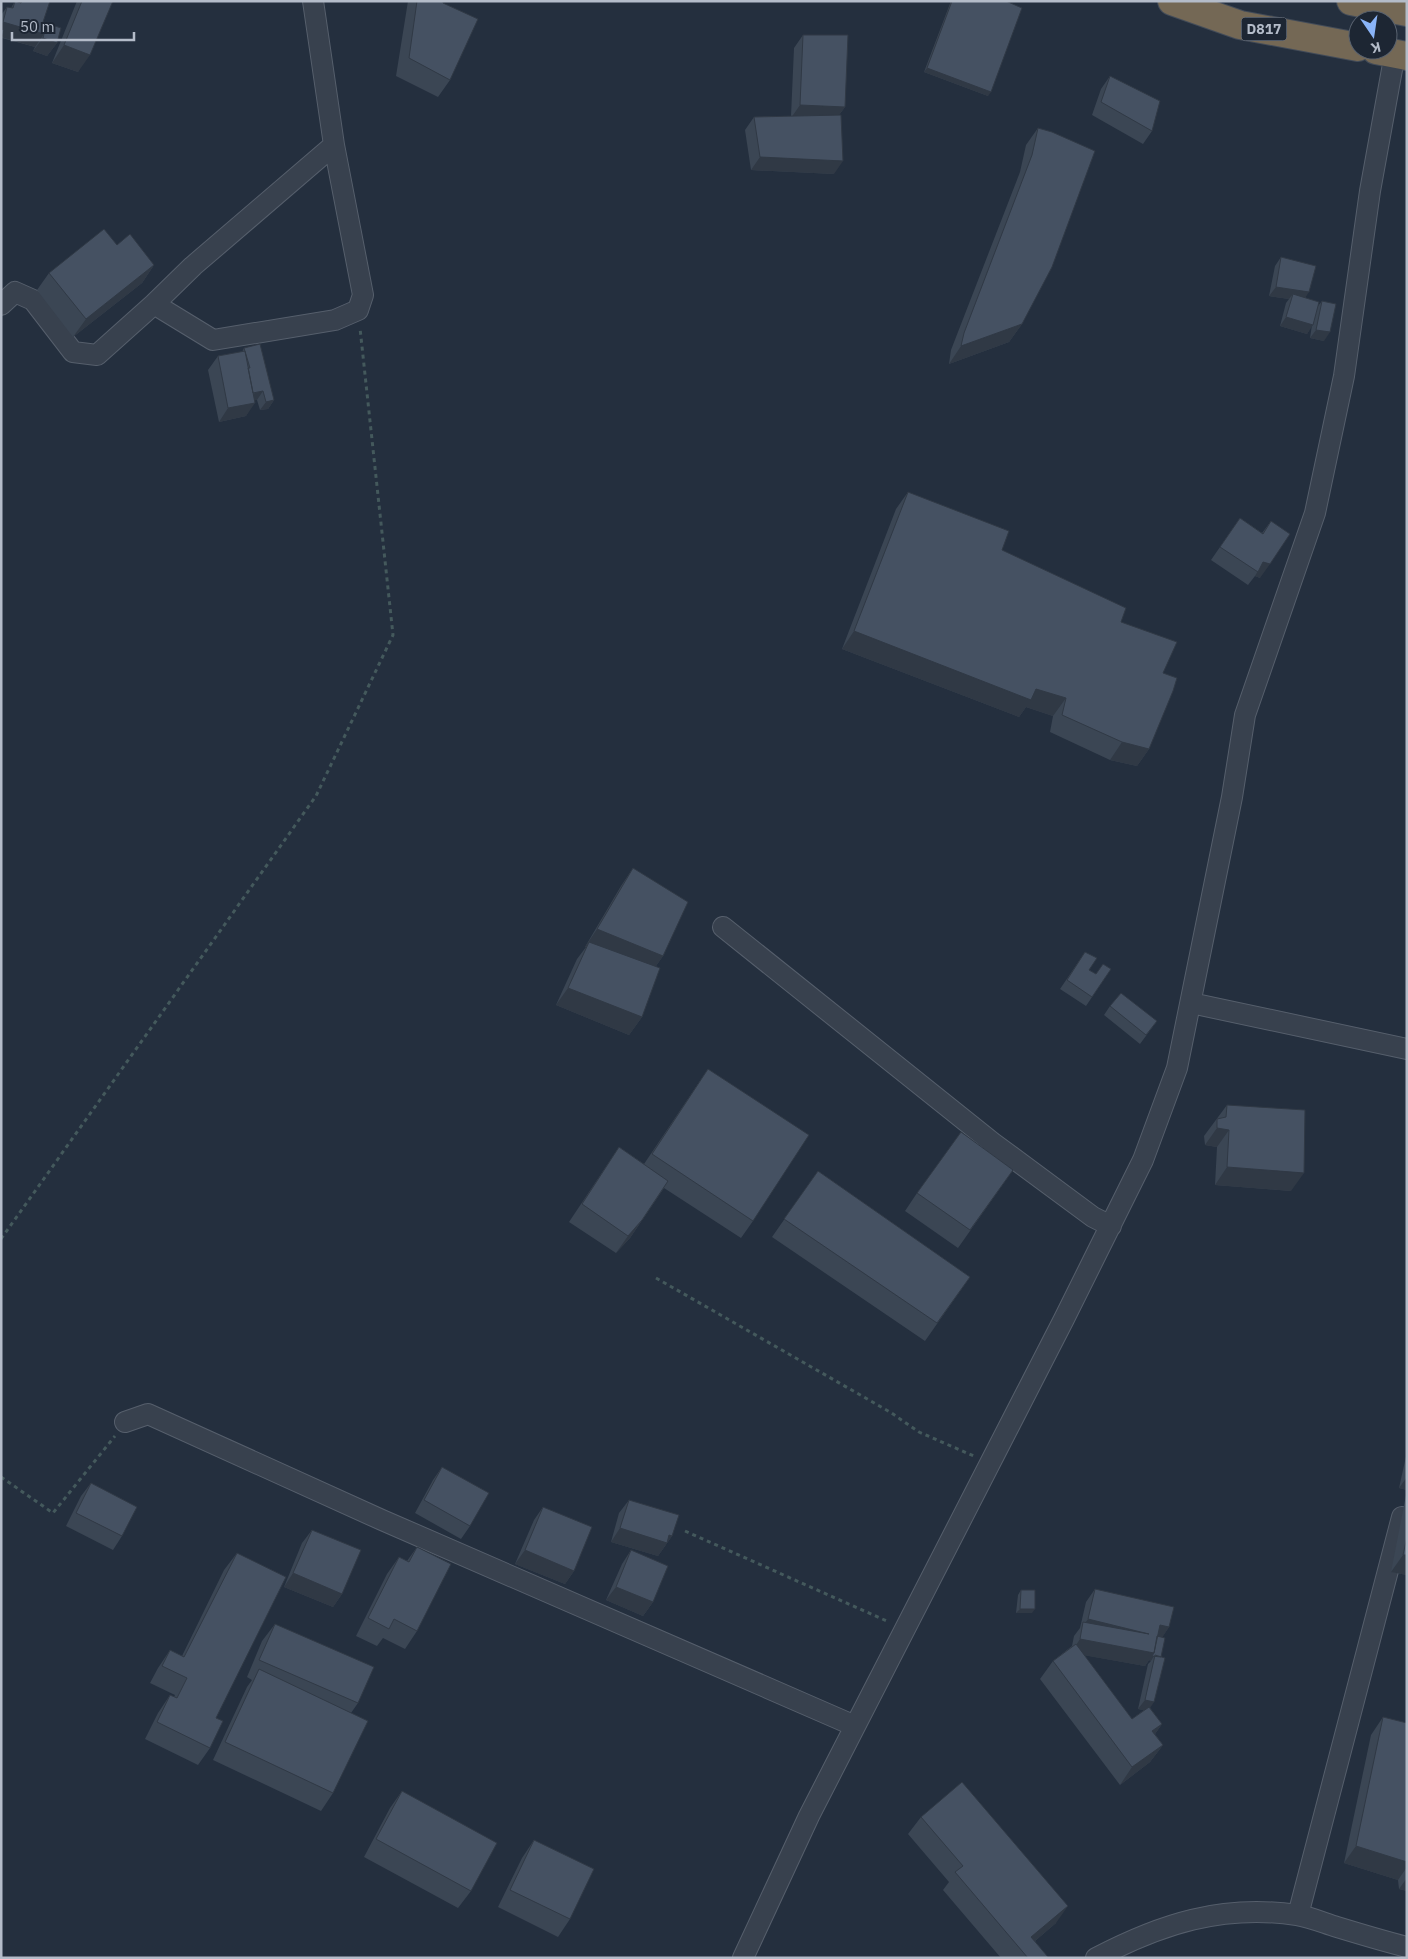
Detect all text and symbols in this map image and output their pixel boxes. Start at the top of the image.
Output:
scale bar [12,10,135,42]
north arrow [1348,10,1398,60]
text: 50 m [20,17,55,36]
road number: D817 [1242,18,1286,40]
text: K [1369,38,1383,58]

